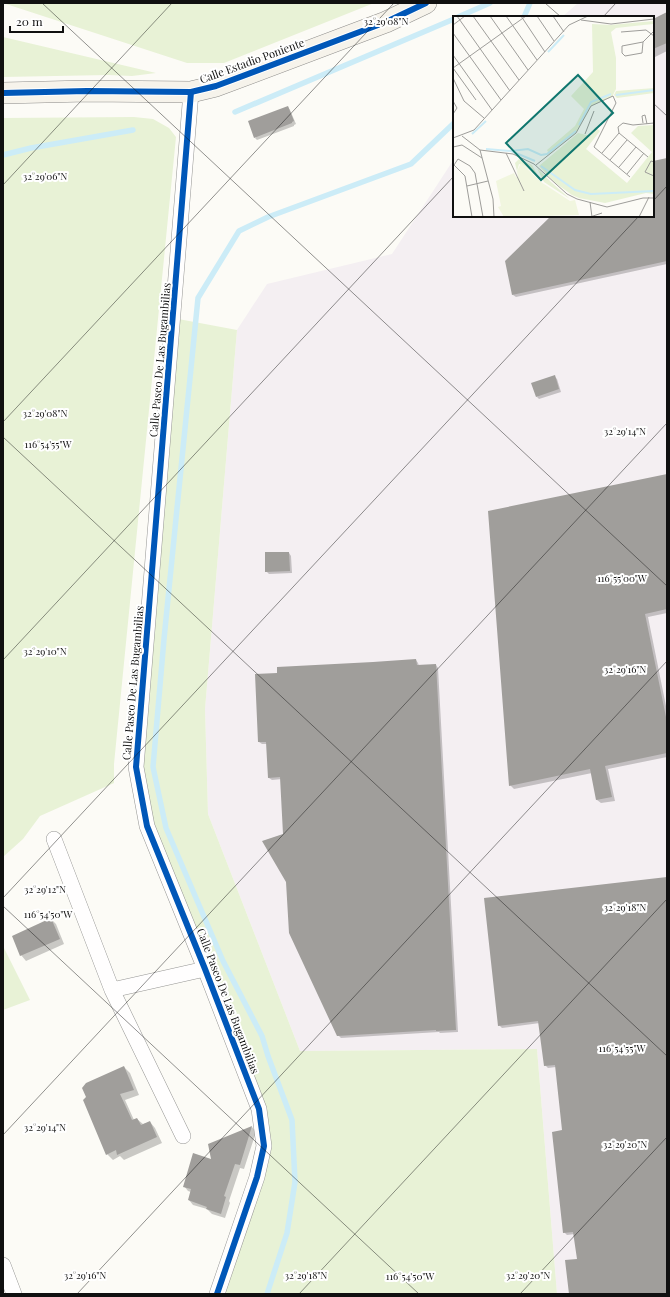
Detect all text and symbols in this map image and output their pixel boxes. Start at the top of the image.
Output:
scale bar [10,8,63,34]
text: 20 m [16,13,43,29]
text: 32°29'08"N [364,14,408,28]
inset map [453,16,654,217]
street label: Calle Estadio Poniente [197,34,307,86]
text: 32°29'06"N [23,169,67,183]
street label: Calle Paseo De Las Bugambilias [145,282,174,438]
text: 32°29'08"N [23,406,67,420]
text: 32°29'14"N [604,424,646,438]
text: 116°54'55"W [25,437,72,451]
text: 116°55'00"W [597,571,648,585]
street label: Calle Paseo De Las Bugambilias [118,605,147,761]
text: 32°29'10"N [23,644,67,658]
text: 32°29'16"N [604,662,646,676]
text: 32°29'12"N [24,882,66,896]
text: 32°29'18"N [604,900,646,914]
text: 116°54'50"W [24,907,73,921]
street label: Calle Paseo De Las Bugambilias [194,926,263,1076]
text: 116°54'55"W [599,1041,646,1055]
text: 32°29'14"N [24,1120,66,1134]
text: 32°29'20"N [603,1137,647,1151]
text: 32°29'16"N [64,1268,106,1282]
text: 32°29'18"N [285,1268,327,1282]
text: 32°29'20"N [506,1268,550,1282]
text: 116°54'50"W [386,1269,435,1283]

